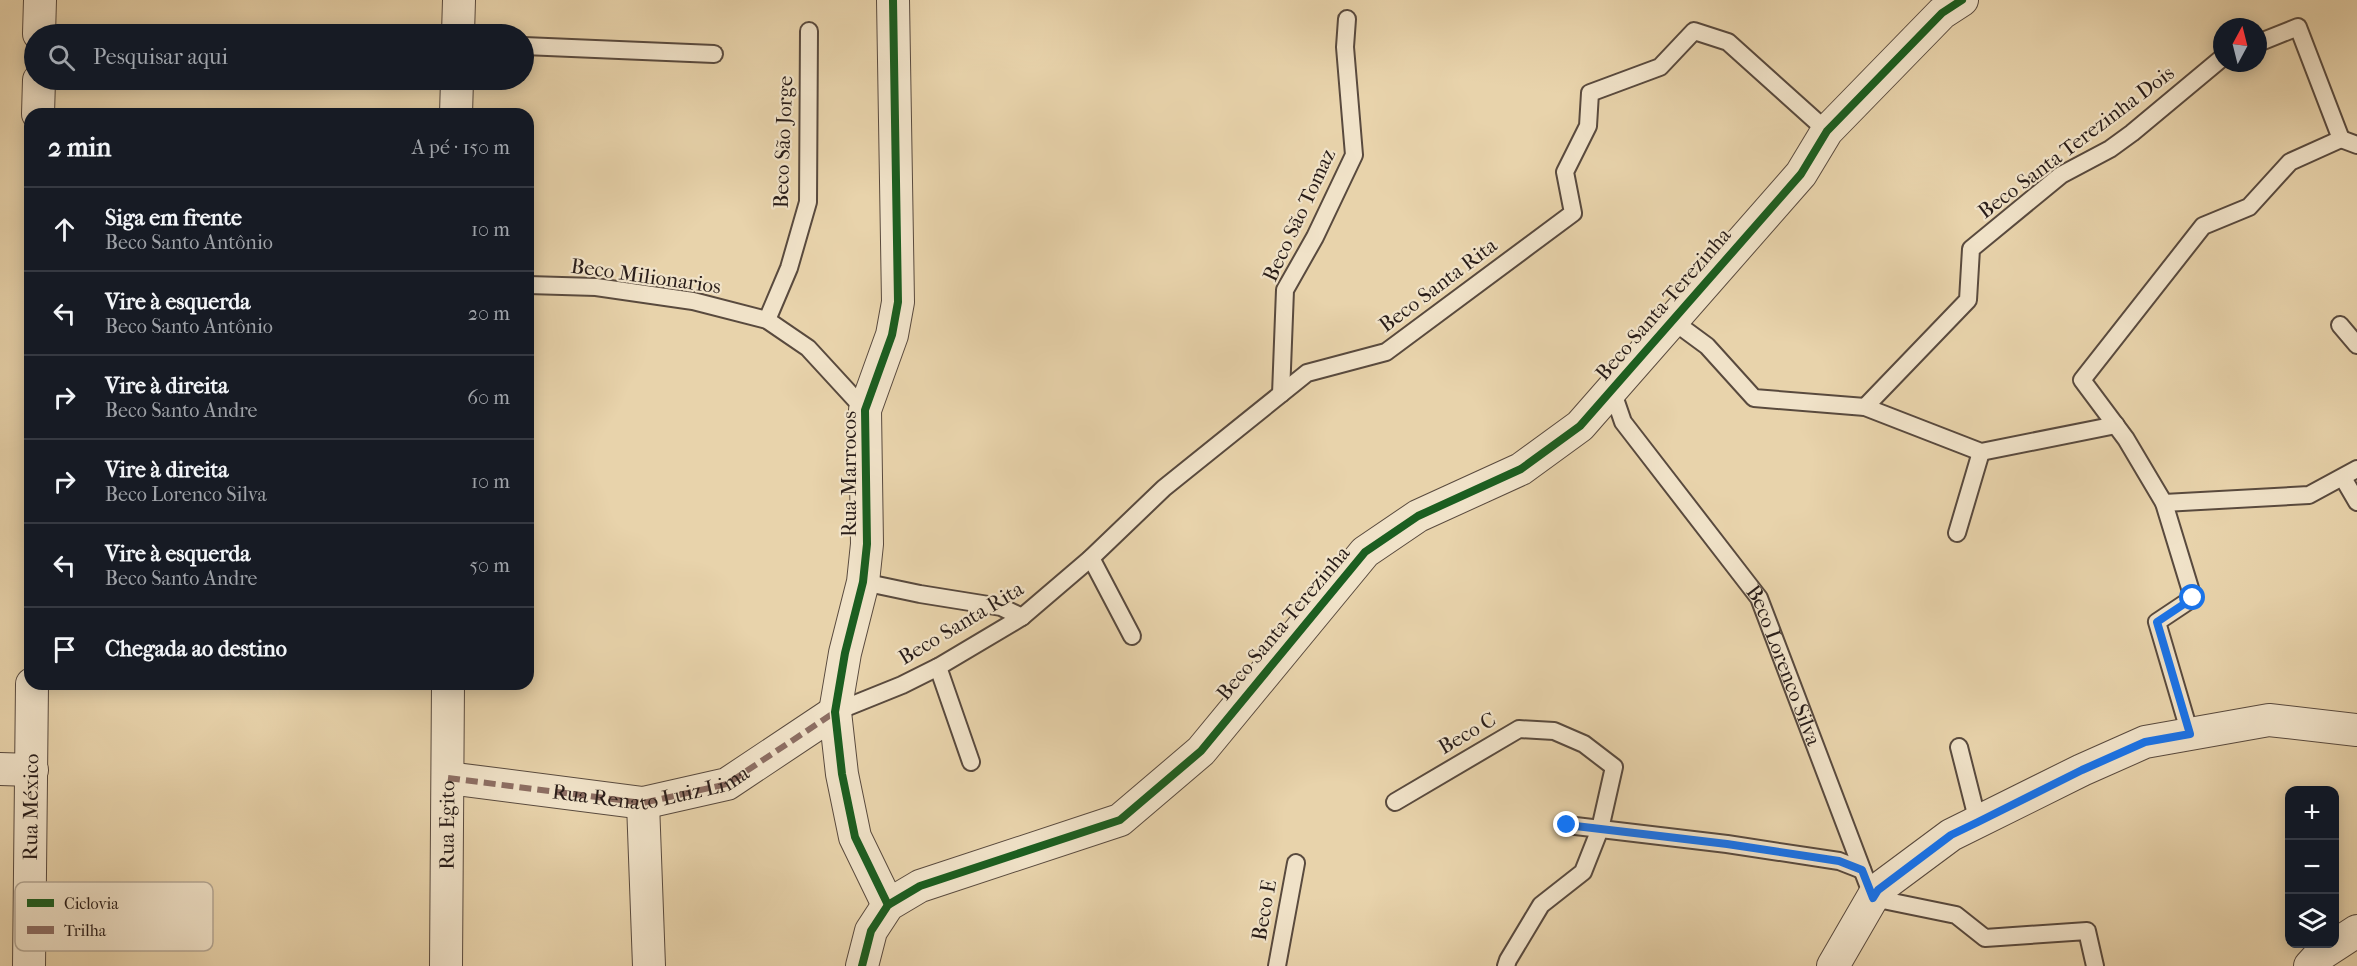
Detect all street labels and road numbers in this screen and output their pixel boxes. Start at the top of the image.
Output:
street label: Beco Santa Terezinha Dois [1973,60,2179,223]
street label: Beco São Jorge [769,75,797,209]
street label: Beco São Tomaz [1258,145,1340,285]
street label: Beco Santa Terezinha [1590,223,1736,385]
street label: Beco Santa Rita [1374,233,1502,337]
street label: Beco Milionarios [569,254,723,298]
street label: Rua Marrocos [837,411,861,537]
street label: Beco Santa Terezinha [1211,541,1355,705]
street label: Beco Santa Rita [894,576,1028,670]
street label: Beco Lorenco Silva [1741,580,1826,749]
street label: Beco C [1434,707,1500,759]
street label: Rua México [18,753,43,861]
street label: Rua Renato Luiz Lima [551,761,754,815]
street label: Rua Egito [435,780,459,870]
street label: Beco E [1247,878,1281,942]

